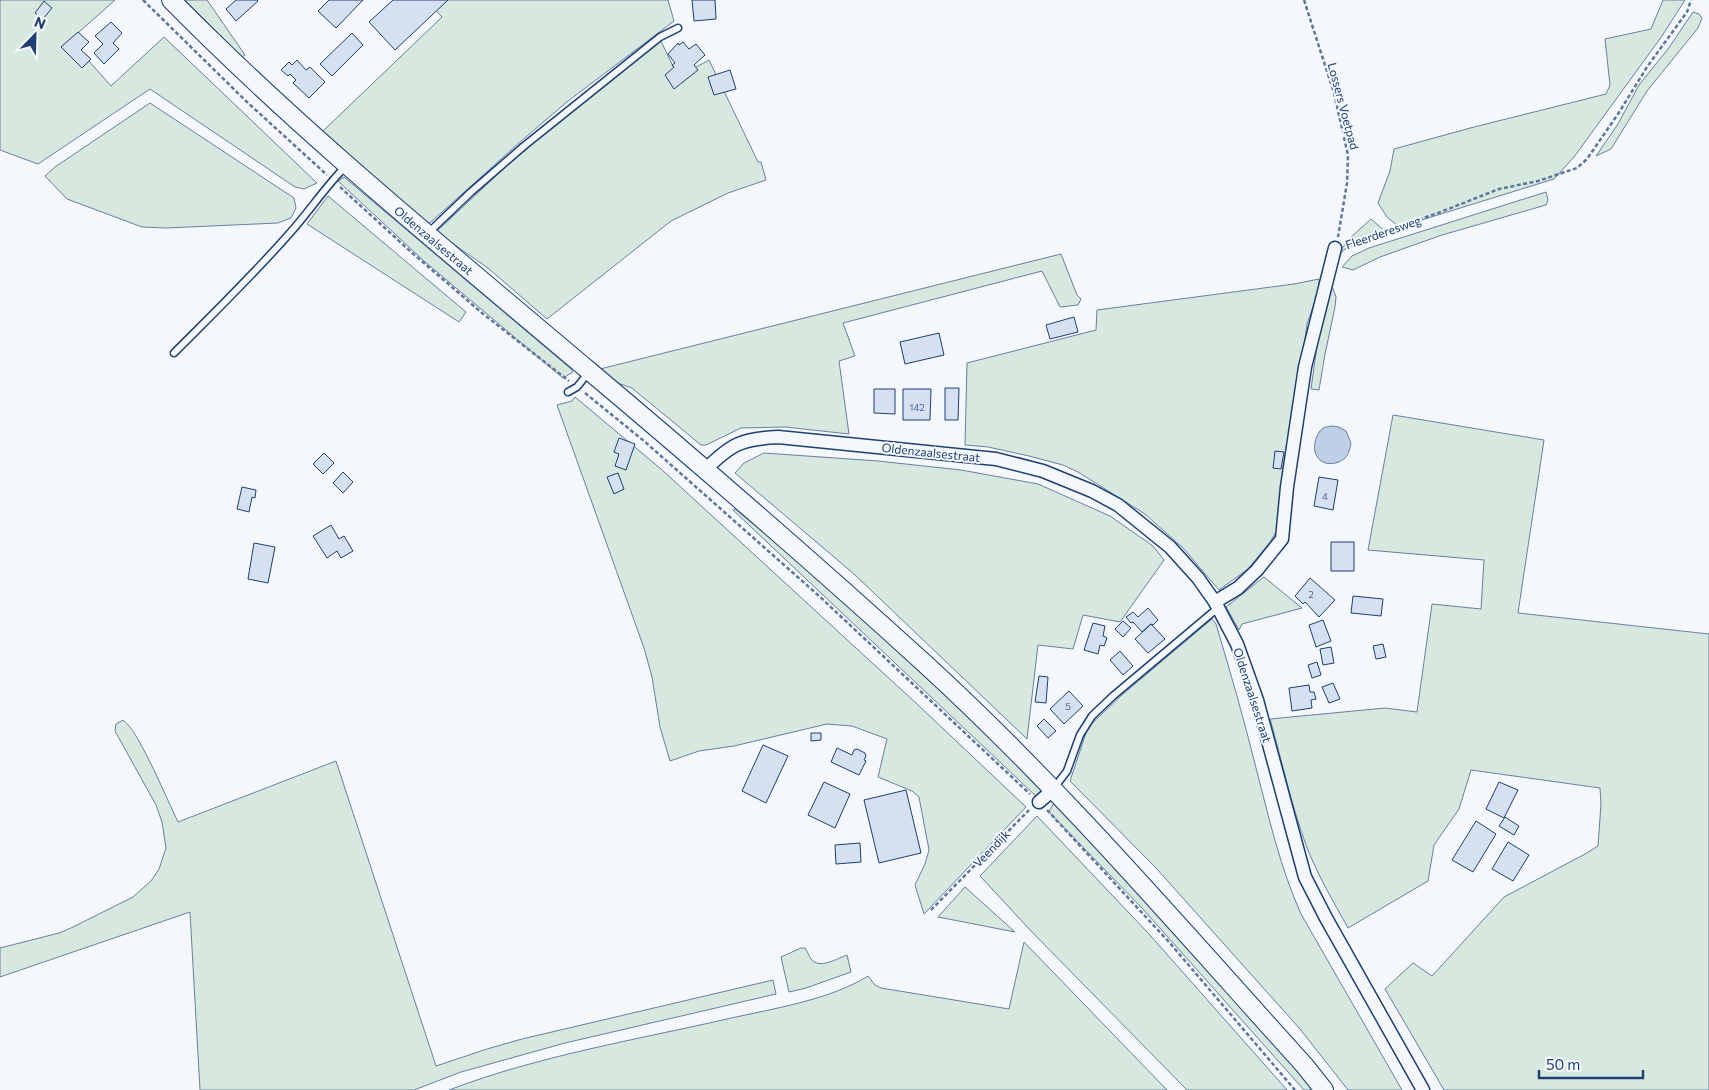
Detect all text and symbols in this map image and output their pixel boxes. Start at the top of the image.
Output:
north arrow [10,10,60,60]
text: N [32,13,48,32]
street label: Lossers Voetpad [1326,61,1362,151]
street label: Oldenzaalsestraat [392,203,476,277]
street label: Fleerderesweg [1343,212,1423,251]
house number: 142 [909,401,925,413]
street label: Oldenzaalsestraat [881,440,981,464]
house number: 4 [1322,490,1328,502]
house number: 2 [1308,588,1314,600]
street label: Oldenzaalsestraat [1231,646,1275,744]
house number: 5 [1065,700,1071,712]
street label: Veendijk [970,826,1013,870]
scale bar [1539,1048,1643,1080]
text: 50 m [1546,1055,1580,1073]

